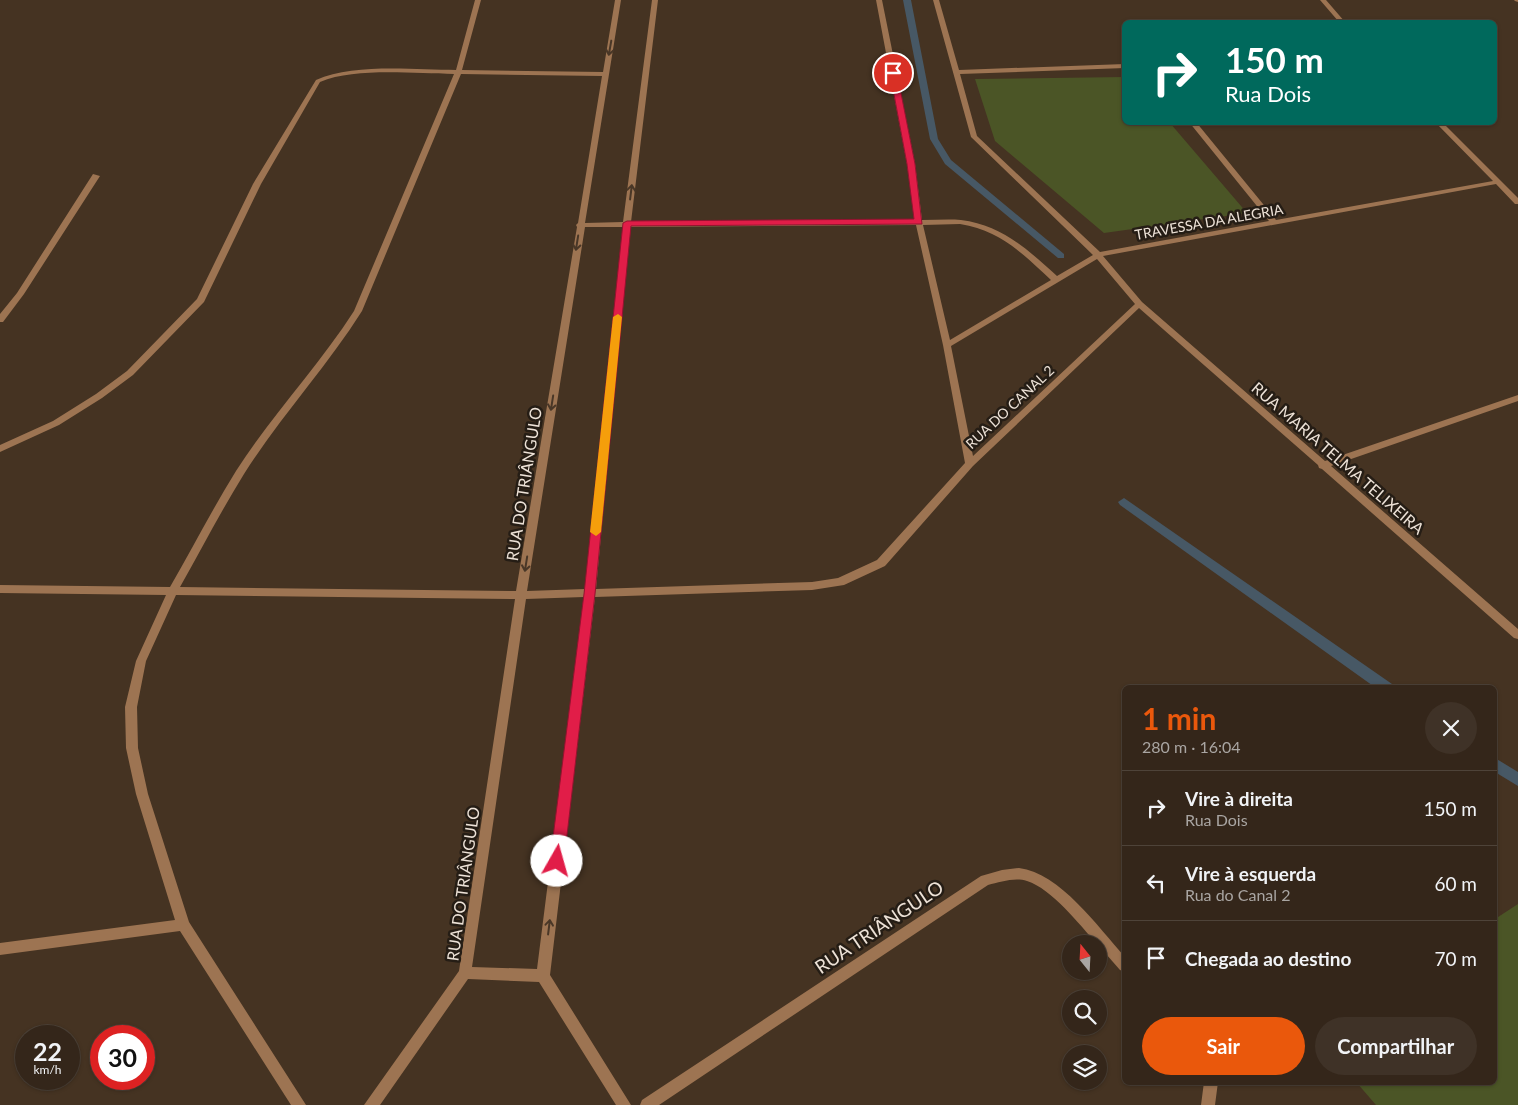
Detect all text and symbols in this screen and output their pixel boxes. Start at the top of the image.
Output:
text: 150 m [1225,38,1324,80]
one-way arrow [604,40,614,56]
icon: right [1142,40,1207,105]
pin [872,52,914,94]
icon: arrive [879,59,907,87]
text: Rua Dois [1225,80,1311,107]
one-way arrow [626,184,636,200]
street label: TRAVESSA DA ALEGRIA [1133,200,1285,243]
one-way arrow [572,234,582,250]
street label: RUA DO CANAL 2 [962,361,1057,452]
street label: RUA MARIA TELMA TELIXEIRA [1248,378,1428,538]
one-way arrow [546,395,556,411]
street label: RUA DO TRIÂNGULO [502,406,545,562]
one-way arrow [521,555,531,571]
text: 1 min [1142,700,1216,736]
button: close [1425,702,1477,754]
text: 280 m · 16:04 [1142,737,1241,756]
text: Vire à direita [1185,787,1293,810]
icon: right [1142,794,1170,822]
text: 150 m [1423,797,1477,820]
street label: RUA DO TRIÂNGULO [442,805,483,962]
text: Rua Dois [1185,810,1248,829]
position arrow [530,834,582,886]
text: Vire à esquerda [1185,862,1316,885]
icon: left [1142,869,1170,897]
text: 60 m [1434,872,1477,895]
street label: RUA TRIÂNGULO [810,875,947,978]
text: Rua do Canal 2 [1185,885,1290,904]
one-way arrow [544,920,554,936]
north arrow [1062,935,1108,980]
map controls [1062,935,1107,1090]
icon: arrive [1142,944,1170,972]
text: Chegada ao destino [1185,947,1351,970]
text: 70 m [1434,947,1477,970]
button: search [1062,990,1107,1035]
button: Sair [1142,1017,1305,1075]
button: Compartilhar [1315,1017,1477,1075]
speed limit sign: 30 [90,1025,155,1090]
text: 22 [33,1036,62,1066]
button: layers [1062,1045,1107,1090]
text: km/h [33,1062,62,1077]

